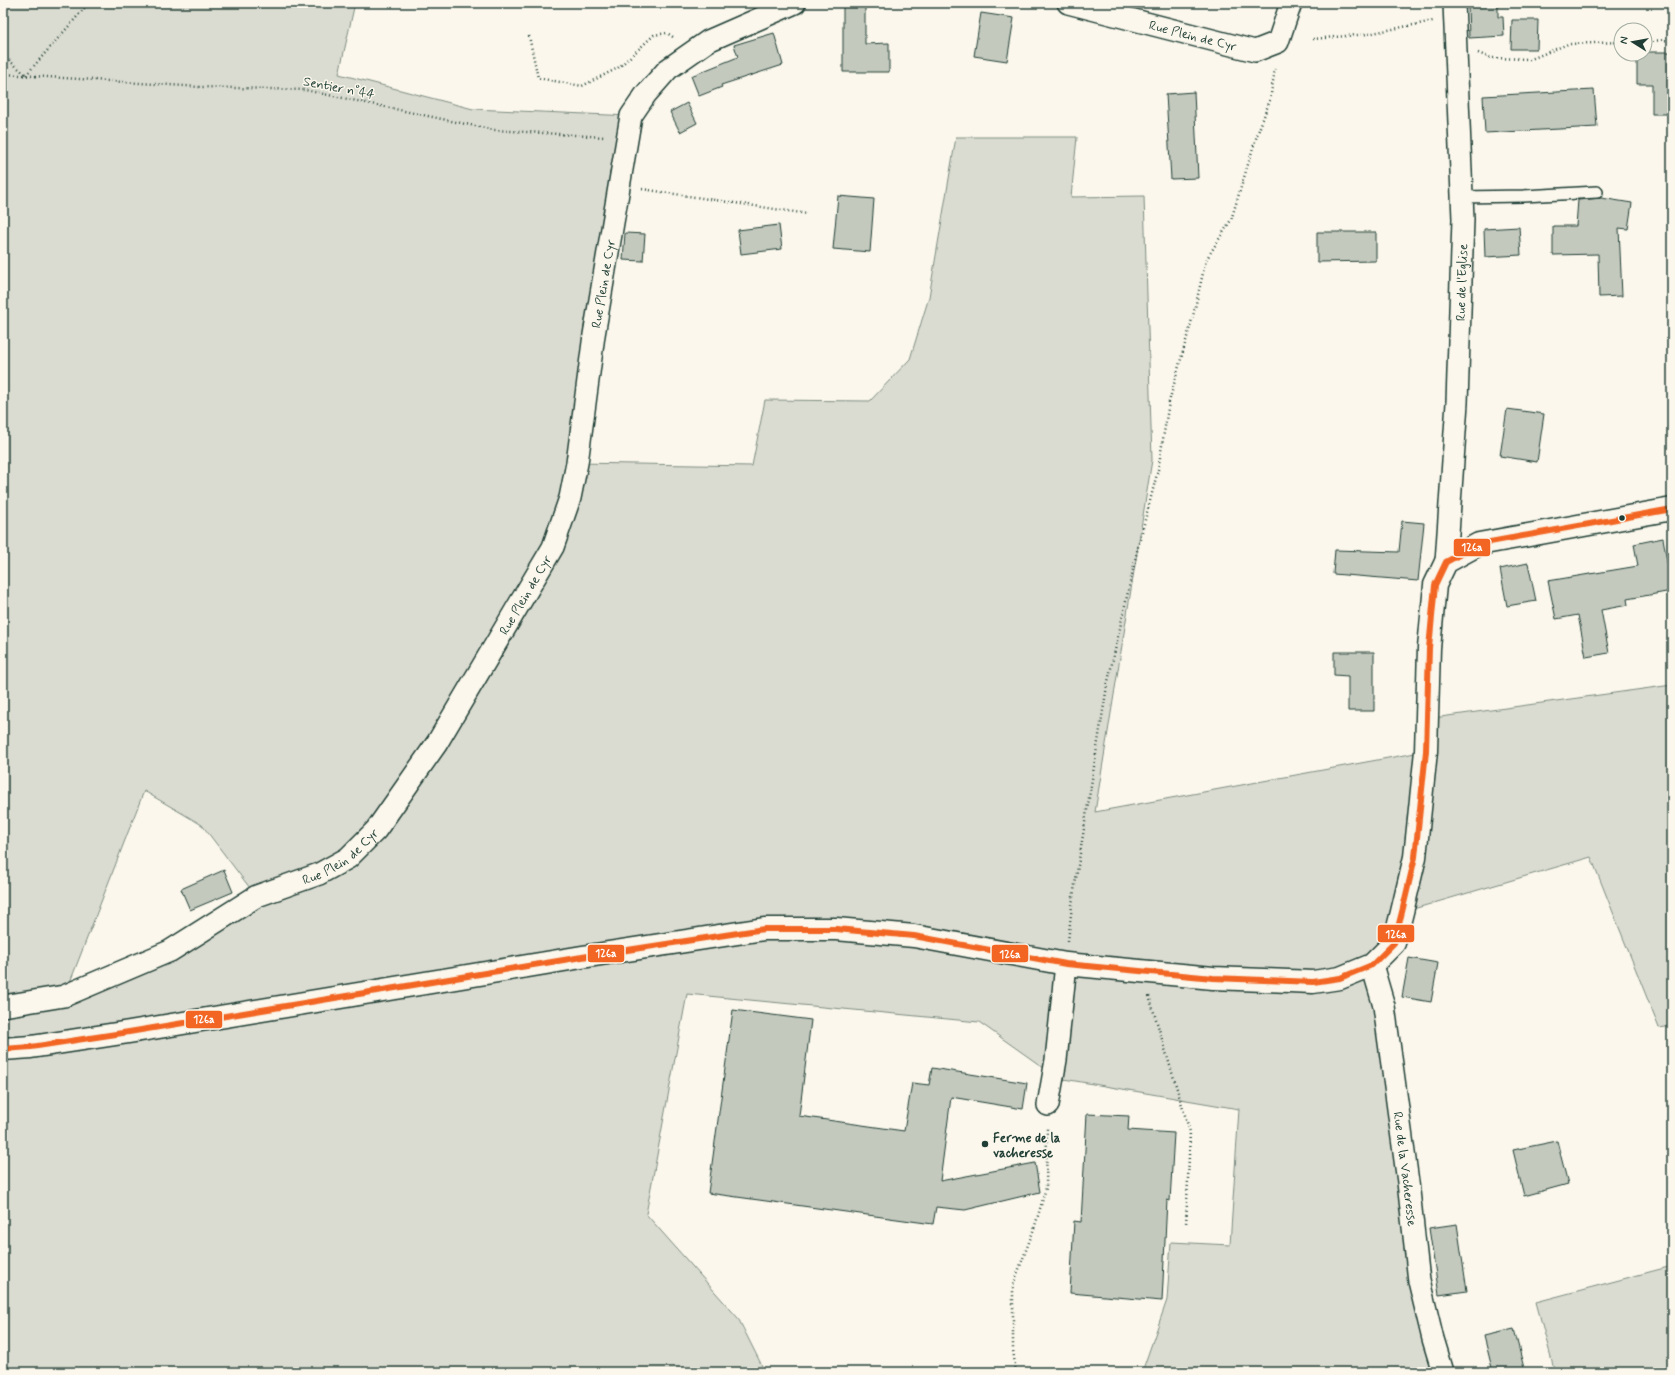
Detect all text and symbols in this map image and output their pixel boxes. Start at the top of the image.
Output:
street label: Rue Plein de Cyr [1147,17,1239,56]
north arrow [1613,22,1653,62]
text: N [1617,35,1632,45]
street label: Sentier n°44 [302,73,376,104]
street label: Rue Plein de Cyr [588,238,620,330]
street label: Rue de l'Eglise [1453,243,1472,321]
unlabelled marker [1617,513,1627,523]
line badge: 126a [1453,538,1491,557]
text: 126a [1461,541,1483,555]
street label: Rue Plein de Cyr [496,552,556,638]
street label: Rue Plein de Cyr [300,825,383,889]
line badge: 126a [1377,924,1415,943]
text: 126a [1385,928,1407,942]
line badge: 126a [587,944,625,963]
line badge: 126a [991,944,1029,963]
text: 126a [595,947,617,961]
text: 126a [999,948,1021,962]
line badge: 126a [185,1010,223,1029]
text: 126a [193,1013,215,1027]
street label: Rue de la Vacheresse [1388,1111,1420,1227]
place label: Ferme de la vacheresse [993,1130,1061,1162]
marker: Ferme de la vacheresse [980,1139,990,1149]

